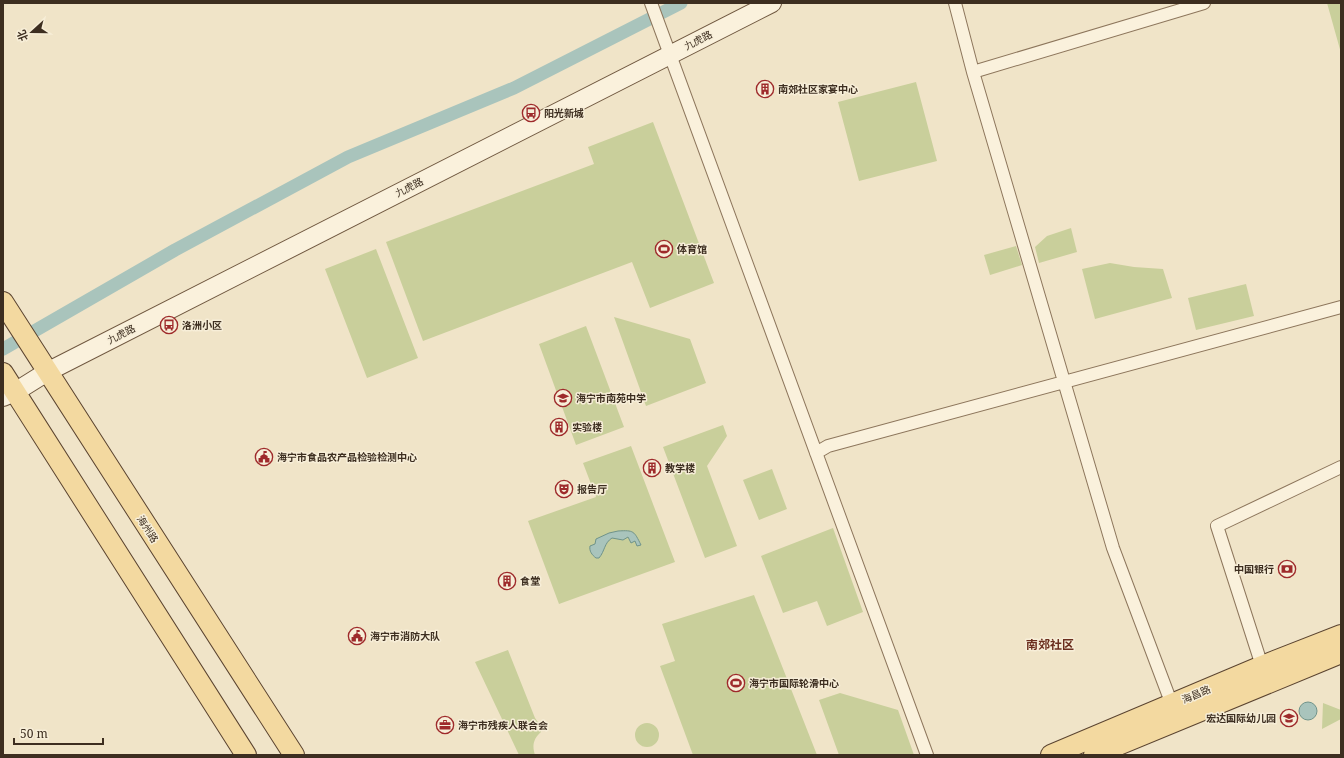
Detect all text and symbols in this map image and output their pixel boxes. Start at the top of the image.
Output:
north arrow [12,12,52,52]
street label: 九虎路 [681,27,715,53]
text: 北 [13,28,31,44]
building icon: 南郊社区家宴中心 [755,79,775,99]
place label: 南郊社区家宴中心 [778,82,858,96]
bus stop icon: 阳光新城 [521,103,541,123]
place label: 阳光新城 [544,106,584,120]
street label: 九虎路 [392,174,426,200]
sports icon: 体育馆 [654,239,674,259]
place label: 体育馆 [676,242,707,256]
bus stop icon: 洛洲小区 [159,315,179,335]
place label: 洛洲小区 [182,318,222,332]
street label: 九虎路 [104,321,138,347]
school or university icon: 海宁市南苑中学 [553,388,573,408]
place label: 海宁市南苑中学 [576,391,646,405]
building icon: 实验楼 [549,417,569,437]
place label: 实验楼 [572,420,602,434]
public building icon: 海宁市食品农产品检验检测中心 [254,447,274,467]
place label: 海宁市食品农产品检验检测中心 [277,450,417,464]
building icon: 教学楼 [642,458,662,478]
place label: 教学楼 [665,461,695,475]
theatre icon: 报告厅 [554,479,574,499]
place label: 报告厅 [577,482,607,496]
street label: 海州路 [134,513,162,545]
bank icon: 中国银行 [1277,559,1297,579]
place label: 中国银行 [1234,562,1274,576]
building icon: 食堂 [497,571,517,591]
place label: 食堂 [520,574,540,588]
public building icon: 海宁市消防大队 [347,626,367,646]
place label: 海宁市消防大队 [370,629,440,643]
district label: 南郊社区 [1026,636,1074,653]
sports icon: 海宁市国际轮滑中心 [726,673,746,693]
place label: 海宁市国际轮滑中心 [749,676,839,690]
street label: 海昌路 [1179,682,1213,706]
school or university icon: 宏达国际幼儿园 [1279,708,1299,728]
place label: 宏达国际幼儿园 [1206,711,1276,725]
office icon: 海宁市残疾人联合会 [435,715,455,735]
place label: 海宁市残疾人联合会 [458,718,548,732]
scale bar [14,720,103,746]
text: 50 m [20,725,48,742]

